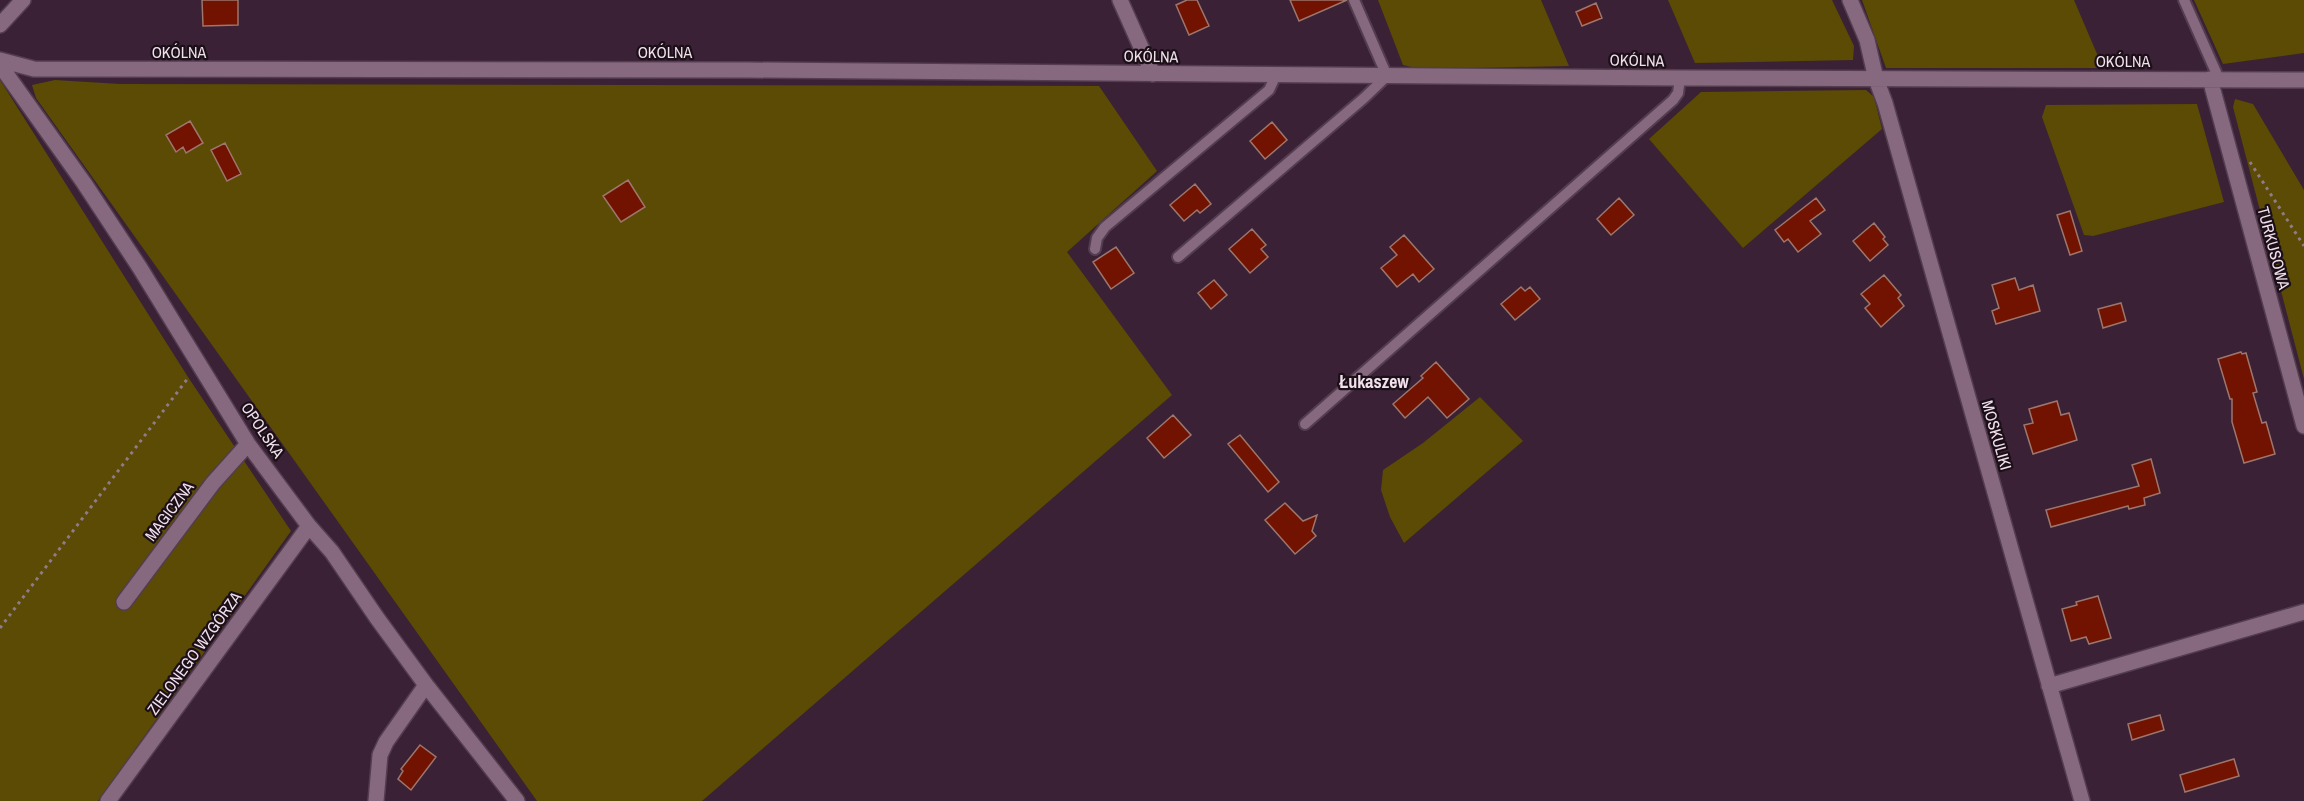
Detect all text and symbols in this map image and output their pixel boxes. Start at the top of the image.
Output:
street label: OKÓLNA [152,41,207,63]
street label: OKÓLNA [638,41,693,63]
street label: OKÓLNA [1123,45,1179,67]
street label: OKÓLNA [1609,49,1665,71]
street label: OKÓLNA [2096,50,2151,72]
street label: TURKUSOWA [2252,204,2296,292]
district label: Łukaszew [1339,369,1409,394]
street label: OPOLSKA [236,398,290,462]
street label: MOSKULIKI [1977,398,2017,472]
street label: MAGICZNA [139,477,199,545]
street label: ZIELONEGO WZGÓRZA [142,587,246,719]

